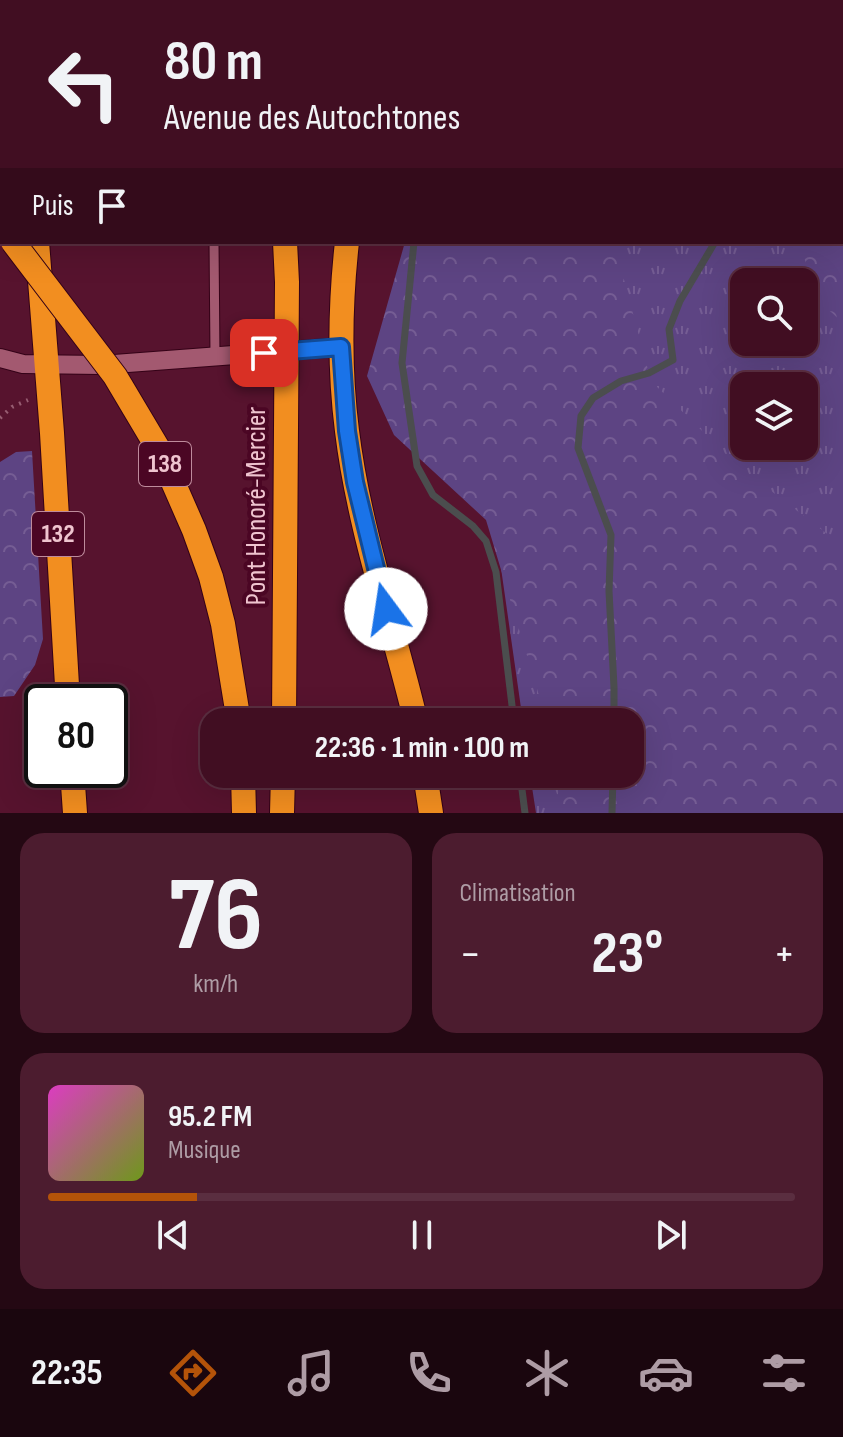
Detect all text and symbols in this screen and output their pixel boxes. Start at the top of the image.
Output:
text: 80 m [164,29,263,96]
icon: left [32,32,136,136]
text: Avenue des Autochtones [164,97,460,140]
icon: arrive [90,184,134,228]
text: Puis [32,188,74,224]
map controls [730,268,818,460]
button: search [730,268,818,356]
pin [230,319,298,387]
icon: arrive [242,331,286,375]
button: layers [730,372,818,460]
street label: Pont Honoré-Mercier [240,407,273,605]
road number: 138 [139,442,191,486]
road number: 132 [32,512,84,556]
position arrow [344,567,428,651]
speed limit sign: 80 [24,684,128,788]
text: 22:36 · 1 min · 100 m [315,730,529,766]
text: 76 [169,854,263,979]
text: Climatisation [460,878,576,909]
text: 23° [591,918,663,990]
text: − [460,928,481,981]
text: + [773,928,795,981]
text: km/h [193,969,238,1000]
text: 95.2 FM [168,1099,252,1135]
text: Musique [168,1135,241,1166]
icon: previous [151,1213,195,1257]
icon: pause [400,1213,444,1257]
icon: next [649,1213,693,1257]
icon: directions [165,1345,221,1401]
icon: music [283,1345,339,1401]
icon: phone [401,1345,457,1401]
icon: climate [519,1345,575,1401]
icon: car [638,1345,694,1401]
icon: filters [756,1345,812,1401]
text: 22:35 [31,1352,103,1395]

